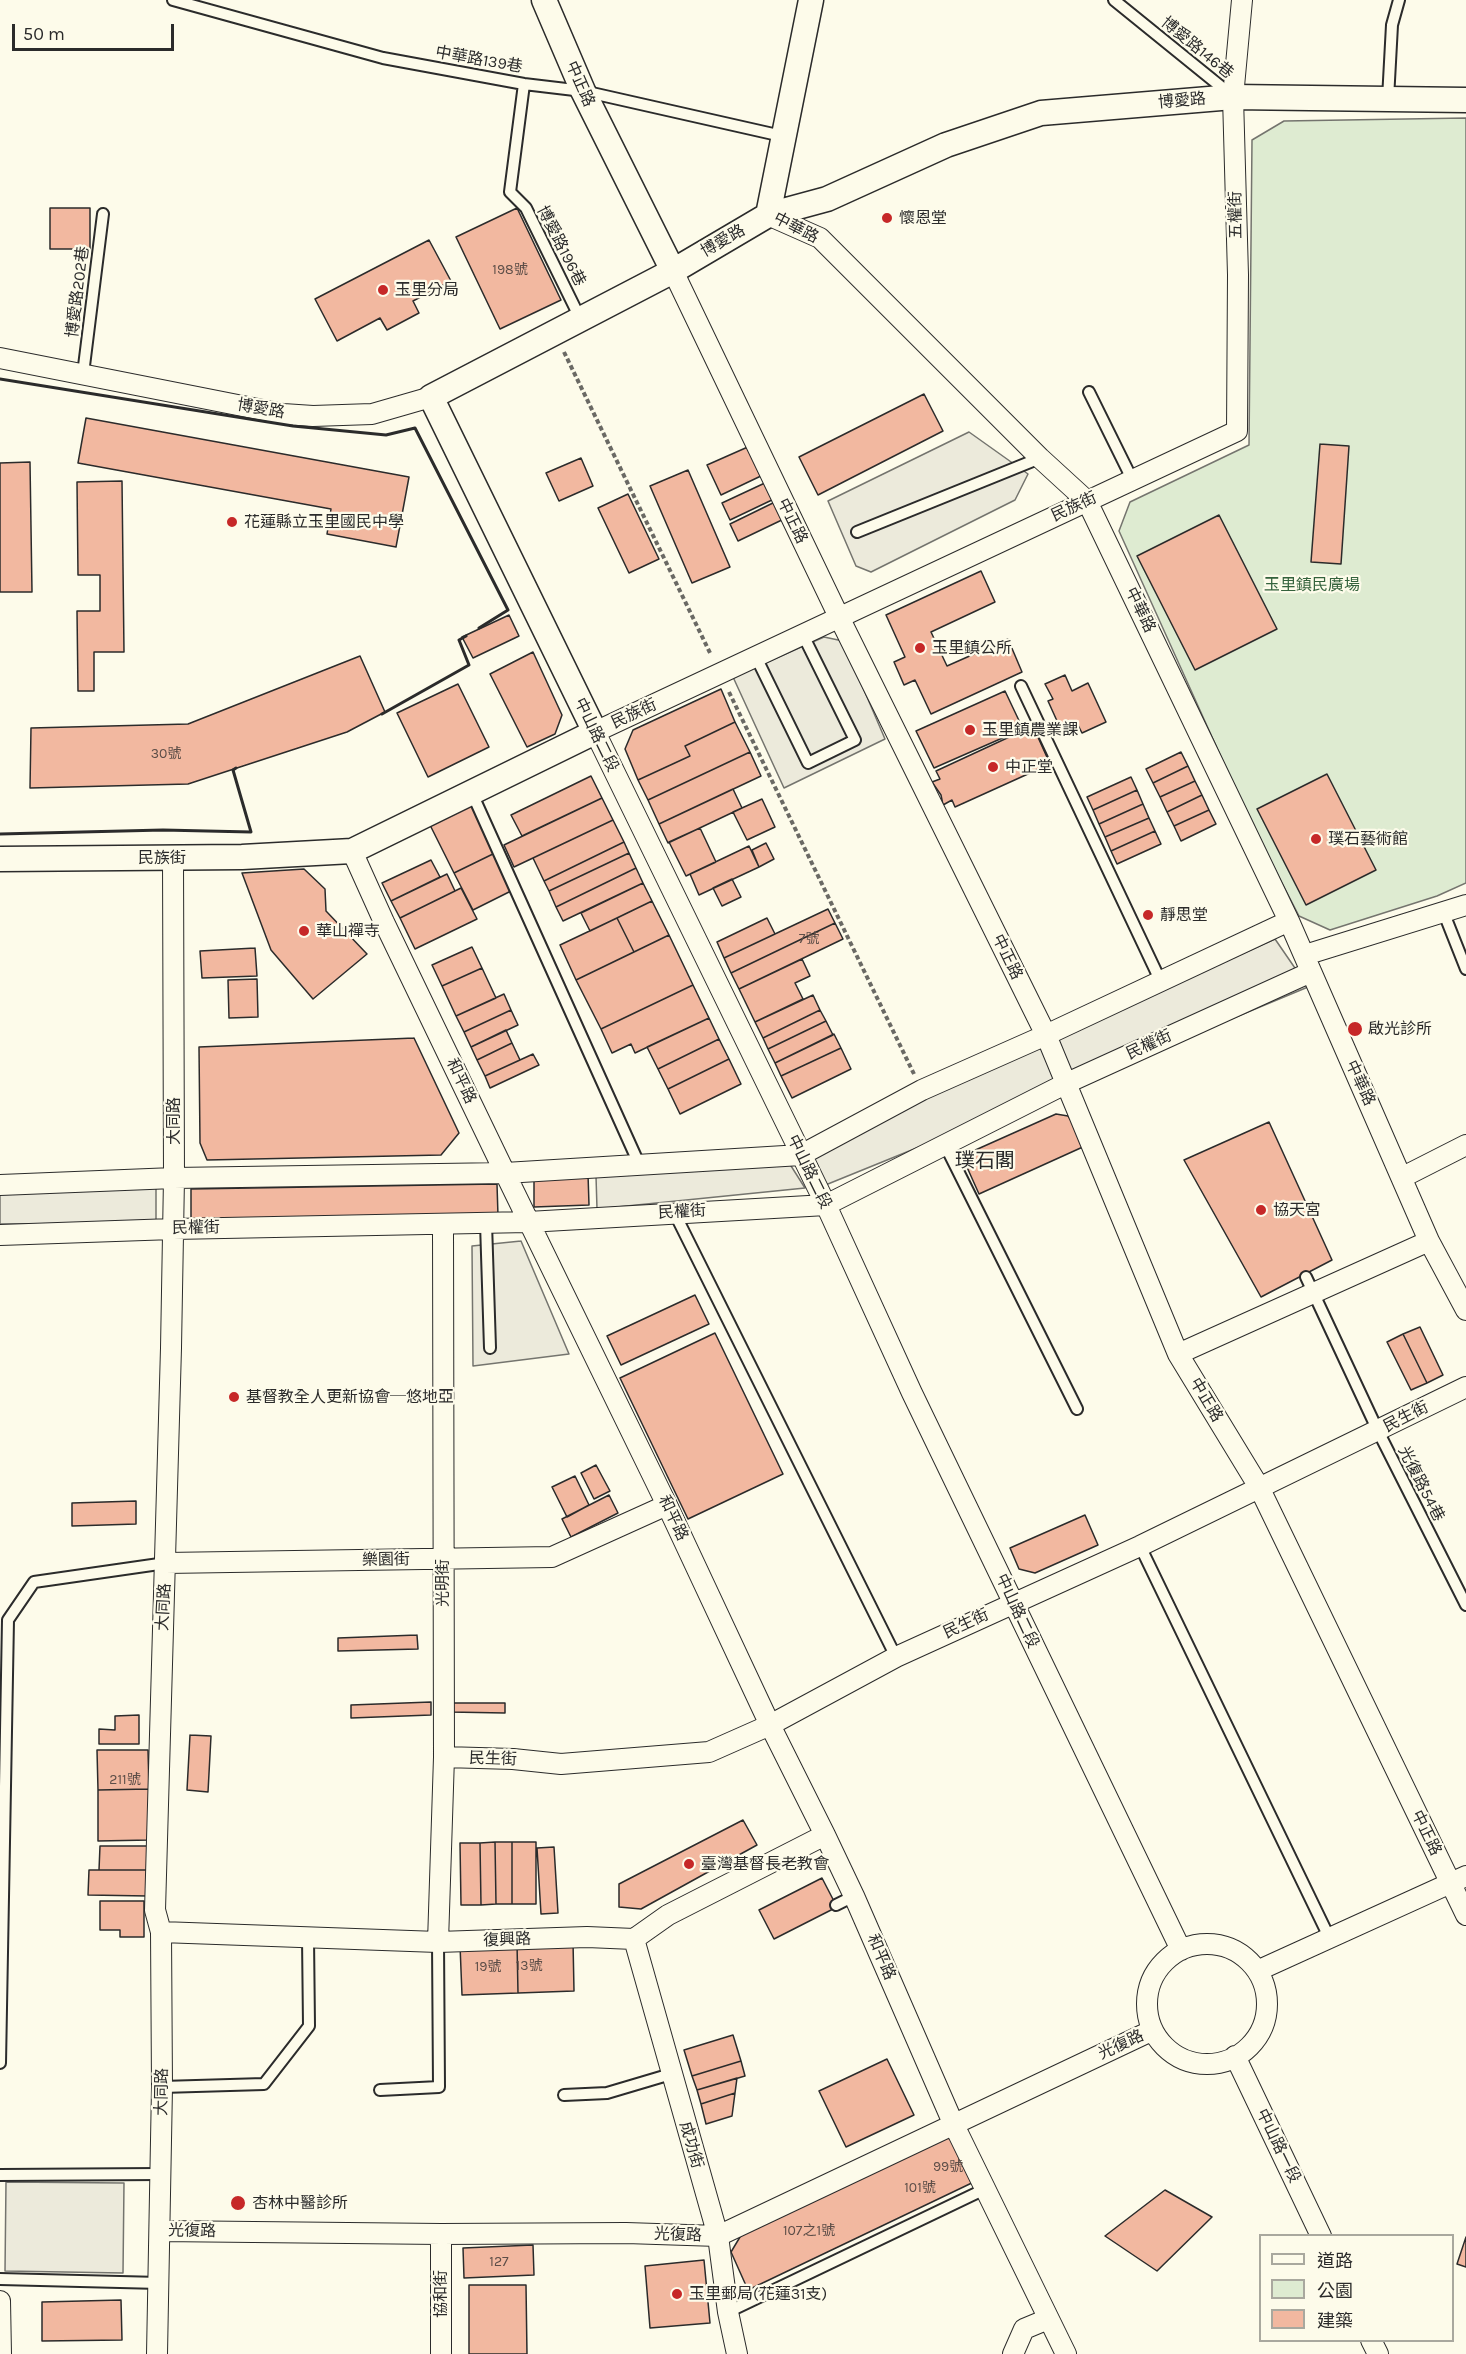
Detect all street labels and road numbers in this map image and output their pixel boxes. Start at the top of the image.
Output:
street label: 博愛路146巷 [1157,13,1237,83]
street label: 中華路139巷 [434,43,524,77]
street label: 中正路 [561,58,599,110]
street label: 博愛路 [1157,89,1207,113]
street label: 五權街 [1226,191,1246,239]
street label: 博愛路196巷 [533,203,589,289]
street label: 中華路 [770,209,822,247]
street label: 博愛路 [697,221,749,261]
street label: 博愛路202巷 [63,245,93,339]
street label: 博愛路 [236,395,286,423]
street label: 民族街 [1048,488,1100,526]
street label: 中正路 [773,495,811,547]
street label: 中華路 [1121,584,1159,636]
street label: 中山路二段 [570,695,622,775]
street label: 民族街 [608,695,660,733]
street label: 民族街 [138,848,186,868]
street label: 中正路 [988,931,1026,983]
street label: 民權街 [1123,1026,1175,1064]
street label: 和平路 [442,1055,480,1107]
street label: 中華路 [1341,1057,1379,1109]
street label: 大同路 [164,1097,184,1145]
street label: 中山路二段 [783,1132,835,1212]
street label: 民權街 [658,1201,706,1223]
street label: 民權街 [172,1218,220,1238]
street label: 中正路 [1185,1374,1227,1426]
street label: 民生街 [1380,1398,1432,1436]
street label: 光復路54巷 [1394,1443,1448,1525]
street label: 和平路 [654,1492,692,1544]
street label: 樂園街 [362,1550,410,1570]
street label: 光明街 [433,1559,453,1607]
street label: 中山路二段 [991,1571,1043,1651]
street label: 大同路 [153,1583,175,1631]
street label: 民生街 [940,1605,992,1643]
street label: 民生街 [469,1749,517,1769]
street label: 中正路 [1407,1807,1445,1859]
street label: 復興路 [483,1930,531,1950]
street label: 和平路 [863,1931,899,1983]
street label: 光復路 [1095,2026,1147,2064]
street label: 大同路 [152,2068,172,2116]
street label: 中山路一段 [1252,2106,1304,2186]
street label: 成功街 [675,2119,707,2171]
street label: 光復路 [168,2221,216,2241]
street label: 光復路 [654,2225,702,2245]
street label: 協和街 [431,2270,451,2318]

